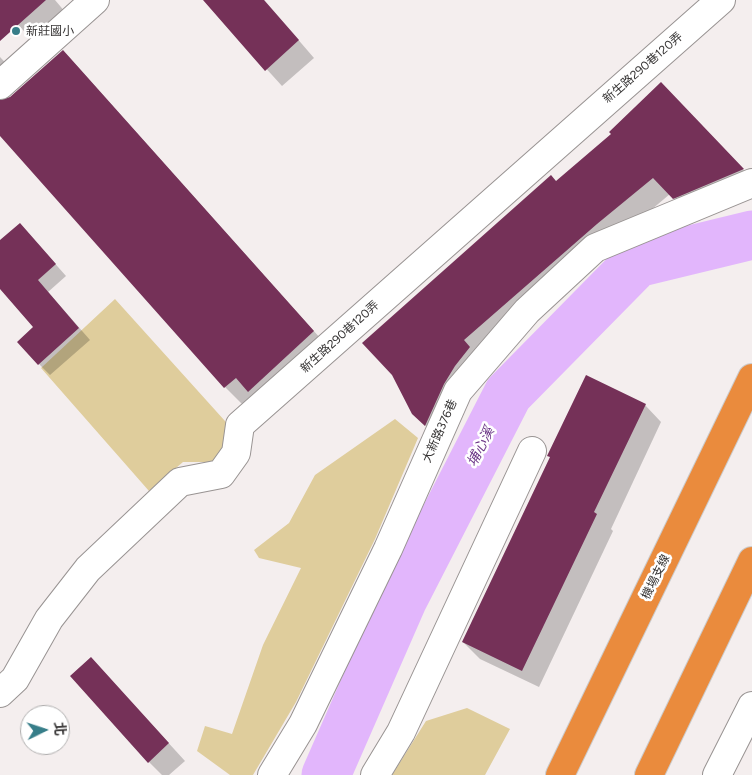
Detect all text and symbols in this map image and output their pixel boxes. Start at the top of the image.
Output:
place label: 新莊國小 [26,24,74,38]
marker: 新莊國小 [10,25,22,37]
street label: 新生路290巷120弄 [600,30,686,106]
street label: 新生路290巷120弄 [298,298,382,376]
street label: 大新路376巷 [420,397,460,465]
water label: 埔心溪 [464,424,498,470]
street label: 機場支線 [639,552,673,602]
north arrow [20,705,70,755]
text: 北 [50,721,68,737]

